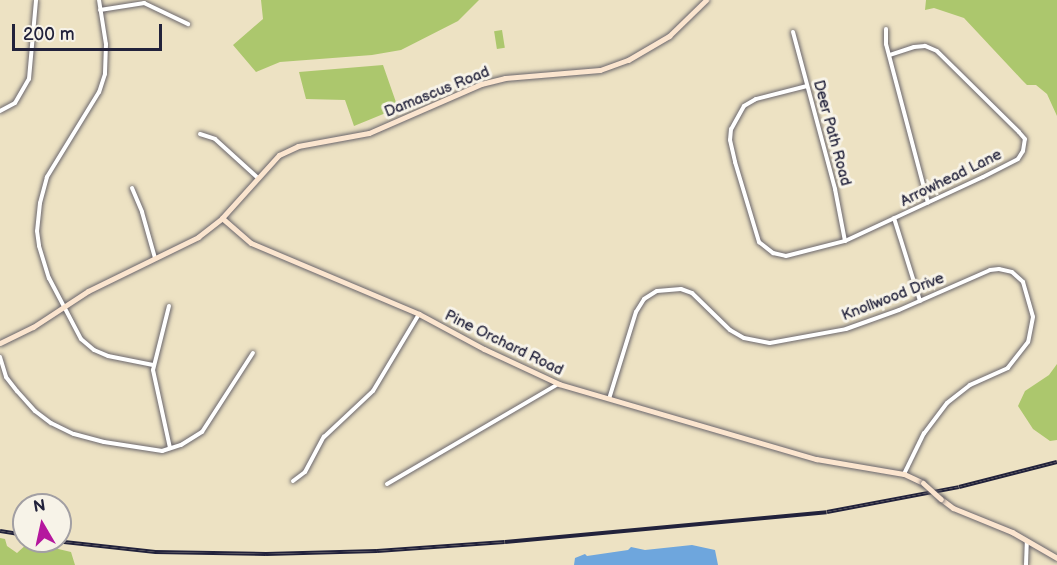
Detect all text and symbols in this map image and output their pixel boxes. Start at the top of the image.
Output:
scale bar [15,12,165,50]
text: 200 m [23,24,75,45]
street label: Damascus Road [382,63,492,121]
street label: Deer Path Road [809,78,855,188]
street label: Arrowhead Lane [897,146,1005,210]
street label: Knollwood Drive [839,269,947,325]
street label: Pine Orchard Road [442,306,566,380]
north arrow [12,493,72,553]
text: N [32,496,47,517]

